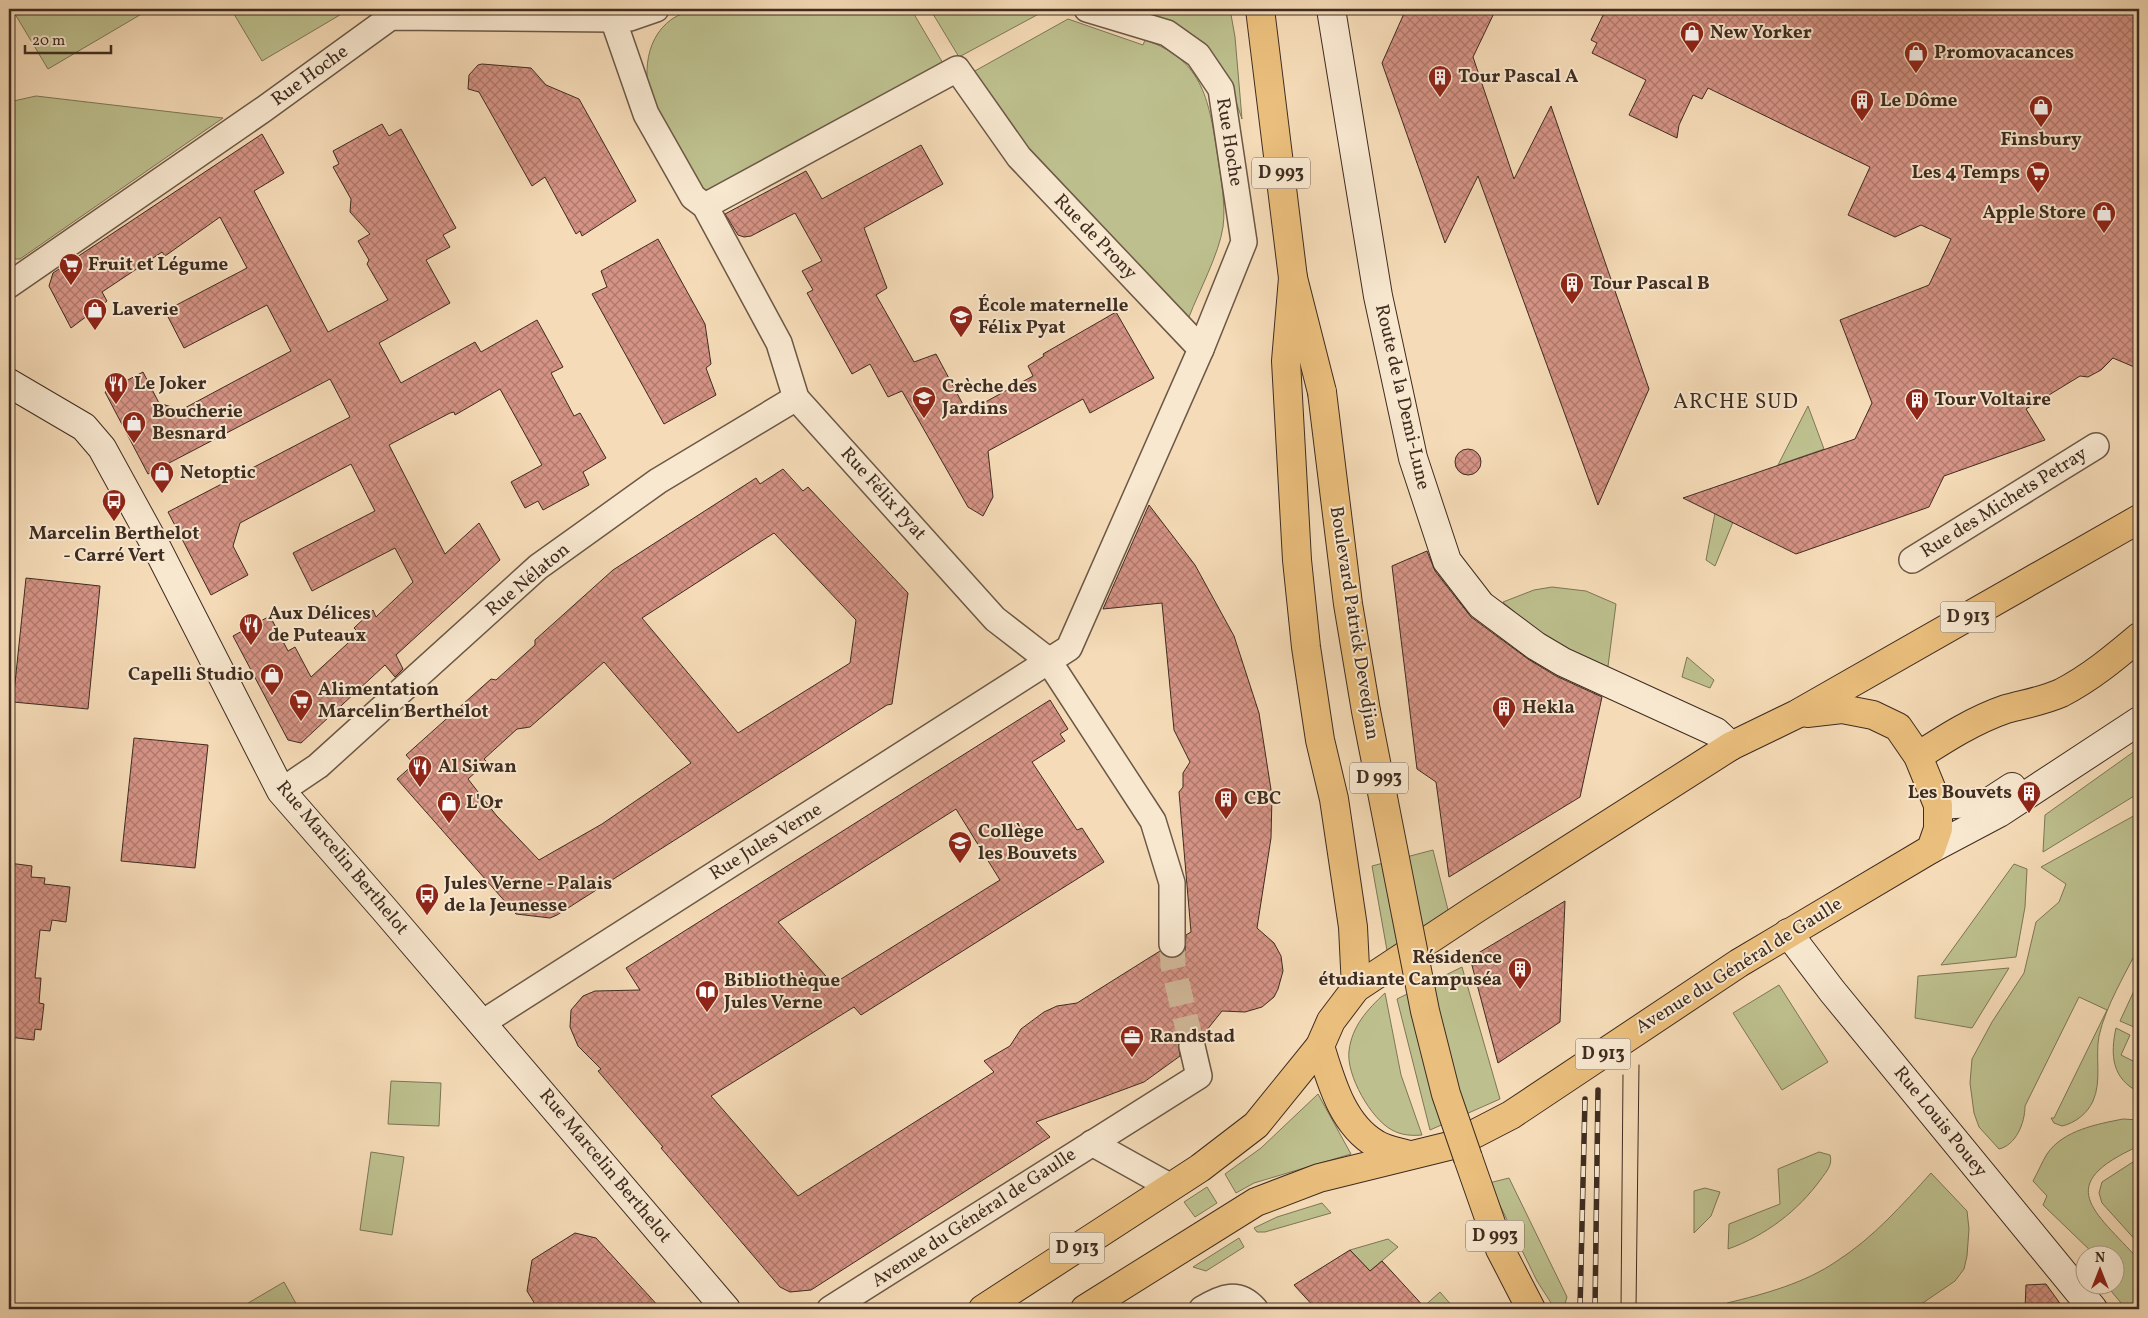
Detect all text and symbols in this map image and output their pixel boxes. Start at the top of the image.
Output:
shop icon: New Yorker [1679,20,1705,54]
place label: New Yorker [1710,20,1812,46]
scale bar [25,22,111,54]
text: 20 m [32,31,65,52]
street label: Rue Hoche [266,39,354,113]
shop icon: Promovacances [1903,40,1929,74]
place label: Promovacances [1934,40,2074,66]
building icon: Tour Pascal A [1427,64,1453,98]
place label: Tour Pascal A [1458,64,1579,90]
building icon: Le Dôme [1849,88,1875,122]
place label: Le Dôme [1880,88,1958,114]
shop icon: Finsbury [2028,94,2054,128]
street label: Rue Hoche [1209,96,1249,188]
place label: Finsbury [2000,127,2082,153]
road number: D 993 [1252,158,1310,188]
place label: Les 4 Temps [1912,160,2020,186]
supermarket icon: Les 4 Temps [2025,160,2051,194]
street label: Rue de Prony [1047,188,1143,286]
place label: Apple Store [1982,200,2086,226]
shop icon: Apple Store [2091,200,2117,234]
supermarket icon: Fruit et Légume [58,252,84,286]
place label: Fruit et Légume [88,252,229,278]
building icon: Tour Pascal B [1559,271,1585,305]
place label: Tour Pascal B [1590,271,1710,297]
place label: École maternelle Félix Pyat [978,293,1129,341]
shop icon: Laverie [82,297,108,331]
place label: Laverie [112,297,179,323]
street label: Route de la Demi-Lune [1368,302,1436,492]
school or university icon: École maternelle Félix Pyat [948,304,974,338]
restaurant icon: Le Joker [103,371,129,405]
place label: Le Joker [134,371,207,397]
place label: Crèche des Jardins [941,374,1037,422]
school or university icon: Crèche des Jardins [911,385,937,419]
building icon: Tour Voltaire [1904,387,1930,421]
place label: Tour Voltaire [1934,387,2051,413]
district label: ARCHE SUD [1673,388,1799,417]
place label: Boucherie Besnard [152,399,243,447]
shop icon: Boucherie Besnard [121,410,147,444]
street label: Rue des Michets Petray [1916,441,2092,565]
street label: Rue Félix Pyat [834,442,932,547]
shop icon: Netoptic [149,460,175,494]
place label: Netoptic [180,460,256,486]
bus stop icon: Marcelin Berthelot - Carré Vert [101,488,127,522]
street label: Boulevard Patrick Devedjian [1323,504,1385,742]
place label: Marcelin Berthelot - Carré Vert [29,521,199,569]
street label: Rue Nélaton [480,537,576,623]
place label: Aux Délices de Puteaux [268,601,371,649]
road number: D 913 [1940,602,1996,632]
restaurant icon: Aux Délices de Puteaux [238,612,264,646]
place label: Capelli Studio [128,662,254,688]
shop icon: Capelli Studio [259,662,285,696]
place label: Alimentation Marcelin Berthelot [318,677,489,725]
supermarket icon: Alimentation Marcelin Berthelot [288,688,314,722]
building icon: Hekla [1491,695,1517,729]
place label: Hekla [1522,695,1575,721]
restaurant icon: Al Siwan [407,754,433,788]
place label: Al Siwan [438,754,517,780]
road number: D 993 [1350,762,1408,794]
street label: Rue Marcelin Berthelot [270,775,414,941]
place label: Les Bouvets [1908,780,2012,806]
building icon: Les Bouvets [2016,780,2042,814]
building icon: CBC [1213,786,1239,820]
place label: CBC [1244,786,1281,812]
shop icon: L'Or [436,790,462,824]
place label: L'Or [466,790,503,816]
street label: Rue Jules Verne [705,797,827,887]
place label: Collège les Bouvets [978,819,1078,867]
school or university icon: Collège les Bouvets [947,830,973,864]
place label: Jules Verne - Palais de la Jeunesse [443,871,612,919]
bus stop icon: Jules Verne - Palais de la Jeunesse [414,882,440,916]
street label: Avenue du Général de Gaulle [1631,892,1847,1040]
place label: Résidence étudiante Campuséa [1319,945,1502,993]
building icon: Résidence étudiante Campuséa [1507,956,1533,990]
place label: Bibliothèque Jules Verne [723,968,840,1016]
library icon: Bibliothèque Jules Verne [694,979,720,1013]
office icon: Randstad [1119,1024,1145,1058]
place label: Randstad [1150,1024,1236,1050]
road number: D 913 [1576,1038,1630,1070]
street label: Rue Louis Pouey [1887,1061,1993,1183]
street label: Rue Marcelin Berthelot [533,1083,677,1249]
street label: Avenue du Général de Gaulle [867,1142,1081,1294]
road number: D 993 [1466,1220,1524,1252]
road number: D 913 [1050,1232,1104,1264]
north arrow [2076,1246,2126,1296]
text: N [2095,1249,2105,1268]

